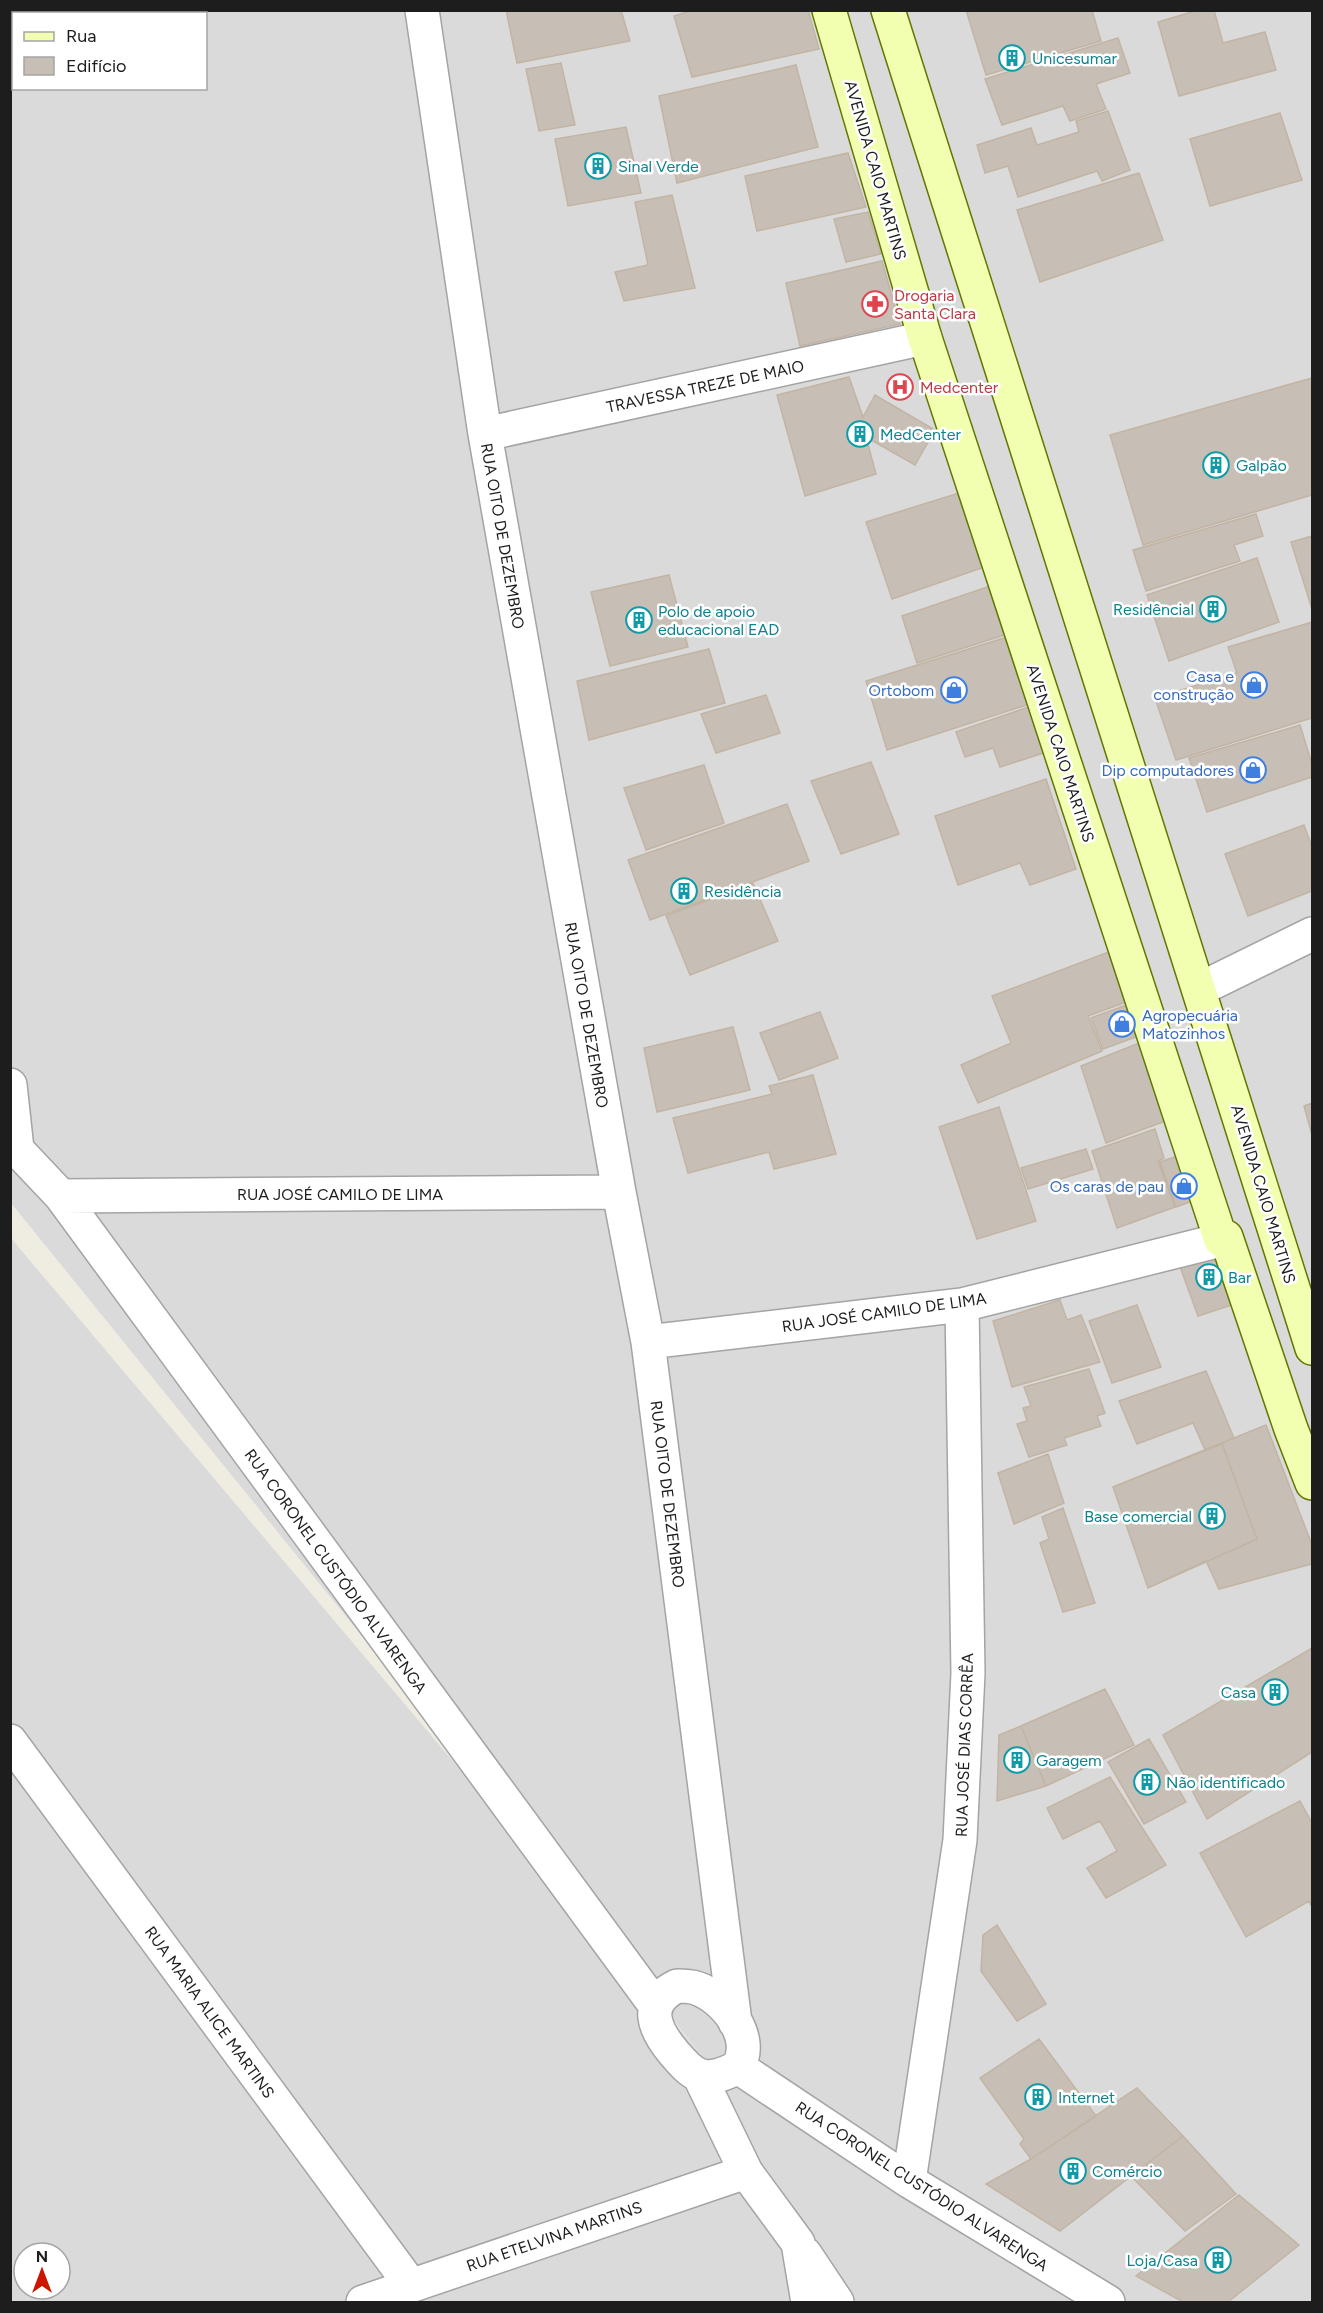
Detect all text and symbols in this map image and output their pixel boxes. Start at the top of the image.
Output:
legend [12,12,207,90]
text: Rua [66,25,97,47]
building icon: Unicesumar [997,43,1027,73]
place label: Unicesumar [1032,49,1118,68]
text: Edifício [66,55,127,77]
street label: AVENIDA CAIO MARTINS [841,78,910,262]
building icon: Sinal Verde [583,151,613,181]
place label: Sinal Verde [618,157,699,176]
place label: Drogaria Santa Clara [894,286,976,323]
pharmacy icon: Drogaria Santa Clara [860,289,890,319]
street label: TRAVESSA TREZE DE MAIO [605,356,806,417]
hospital icon: Medcenter [885,372,915,402]
place label: Medcenter [920,378,999,397]
building icon: MedCenter [845,419,875,449]
place label: MedCenter [880,425,962,444]
street label: RUA OITO DE DEZEMBRO [477,442,528,631]
building icon: Galpão [1201,450,1231,480]
place label: Galpão [1236,456,1287,475]
building icon: Residêncial [1198,594,1228,624]
place label: Residêncial [1113,600,1194,619]
place label: Polo de apoio educacional EAD [658,602,779,639]
building icon: Polo de apoio educacional EAD [624,605,654,635]
street label: AVENIDA CAIO MARTINS [1023,662,1098,845]
place label: Casa e construção [1153,667,1234,704]
shop icon: Casa e construção [1239,670,1269,700]
shop icon: Ortobom [939,675,969,705]
place label: Ortobom [869,681,934,700]
shop icon: Dip computadores [1238,755,1268,785]
place label: Dip computadores [1102,761,1234,780]
building icon: Residência [669,876,699,906]
place label: Residência [704,882,782,901]
street label: RUA OITO DE DEZEMBRO [561,921,612,1110]
place label: Agropecuária Matozinhos [1142,1006,1238,1043]
shop icon: Agropecuária Matozinhos [1107,1009,1137,1039]
street label: AVENIDA CAIO MARTINS [1227,1102,1300,1286]
shop icon: Os caras de pau [1169,1171,1199,1201]
place label: Os caras de pau [1050,1177,1164,1196]
street label: RUA JOSÉ CAMILO DE LIMA [237,1185,443,1204]
building icon: Bar [1194,1262,1224,1292]
place label: Bar [1228,1268,1252,1287]
street label: RUA JOSÉ CAMILO DE LIMA [781,1289,988,1336]
street label: RUA OITO DE DEZEMBRO [647,1399,688,1589]
street label: RUA CORONEL CUSTÓDIO ALVARENGA [241,1445,431,1697]
building icon: Base comercial [1197,1501,1227,1531]
place label: Base comercial [1084,1507,1192,1526]
street label: RUA JOSÉ DIAS CORRÊA [952,1652,977,1837]
building icon: Casa [1260,1677,1290,1707]
place label: Casa [1221,1683,1256,1702]
building icon: Garagem [1002,1745,1032,1775]
place label: Garagem [1036,1751,1102,1770]
building icon: Não identificado [1132,1767,1162,1797]
place label: Não identificado [1166,1773,1285,1792]
street label: RUA MARIA ALICE MARTINS [141,1923,278,2102]
building icon: Internet [1023,2082,1053,2112]
place label: Internet [1058,2088,1115,2107]
street label: RUA CORONEL CUSTÓDIO ALVARENGA [792,2097,1052,2275]
building icon: Comércio [1058,2156,1088,2186]
place label: Comércio [1092,2162,1162,2181]
street label: RUA ETELVINA MARTINS [464,2197,645,2275]
north arrow [12,2241,72,2301]
building icon: Loja/Casa [1203,2245,1233,2275]
text: N [36,2247,48,2266]
place label: Loja/Casa [1126,2251,1198,2270]

